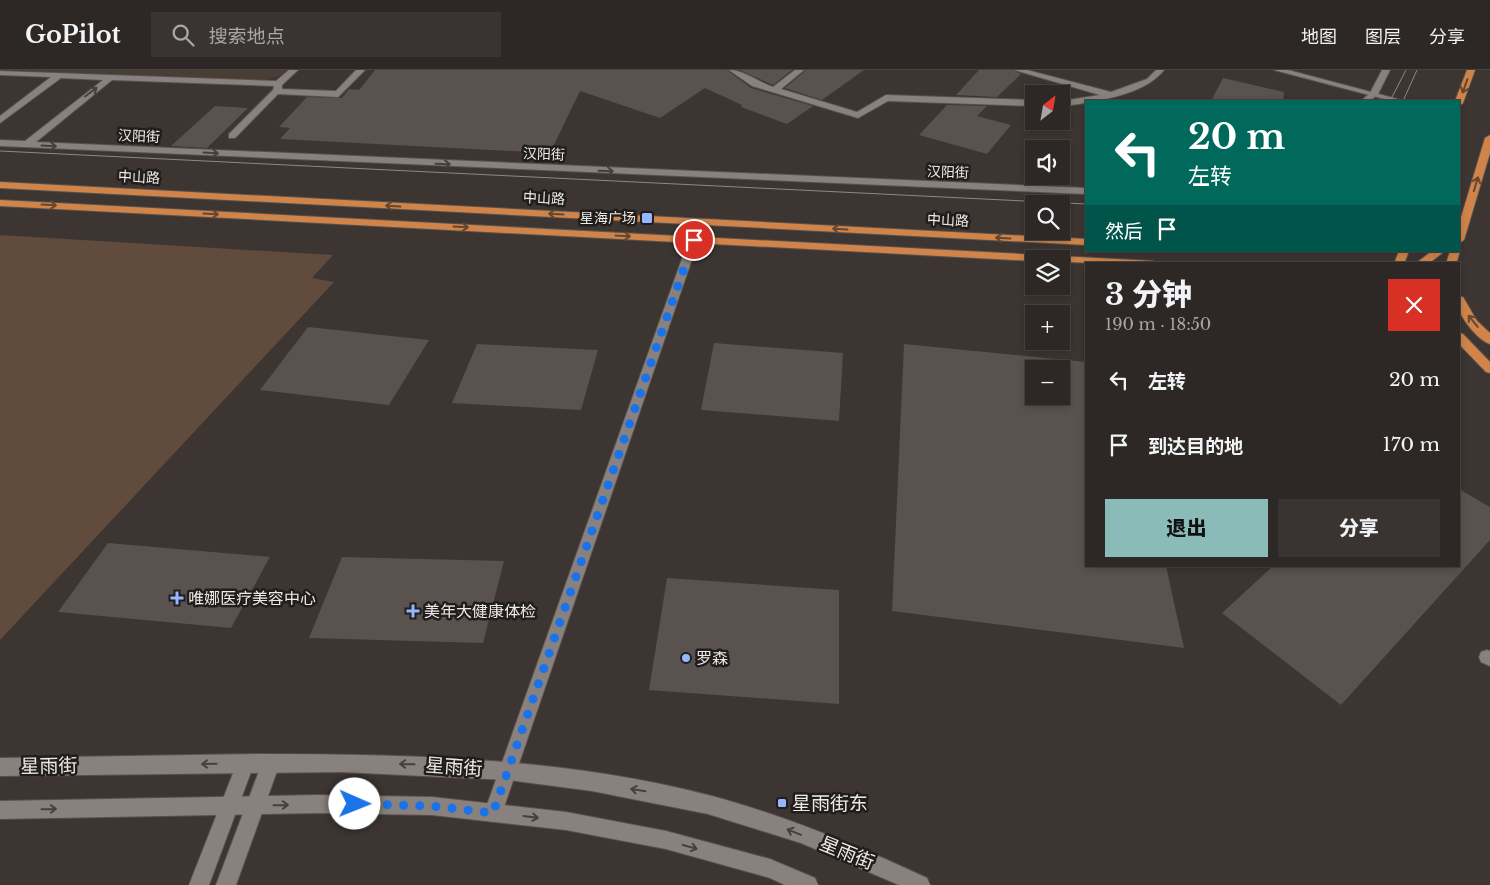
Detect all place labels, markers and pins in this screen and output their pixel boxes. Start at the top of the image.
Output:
place label: 星海广场 [580,209,636,227]
marker: 星海广场 [640,211,654,225]
pin [673,219,715,261]
place label: 唯娜医疗美容中心 [188,588,316,608]
marker: 唯娜医疗美容中心 [170,591,184,605]
place label: 美年大健康体检 [424,601,536,621]
marker: 美年大健康体检 [406,604,420,618]
place label: 罗森 [696,648,728,668]
marker: 罗森 [680,652,692,664]
place label: 星雨街东 [792,792,868,815]
marker: 星雨街东 [776,797,788,809]

